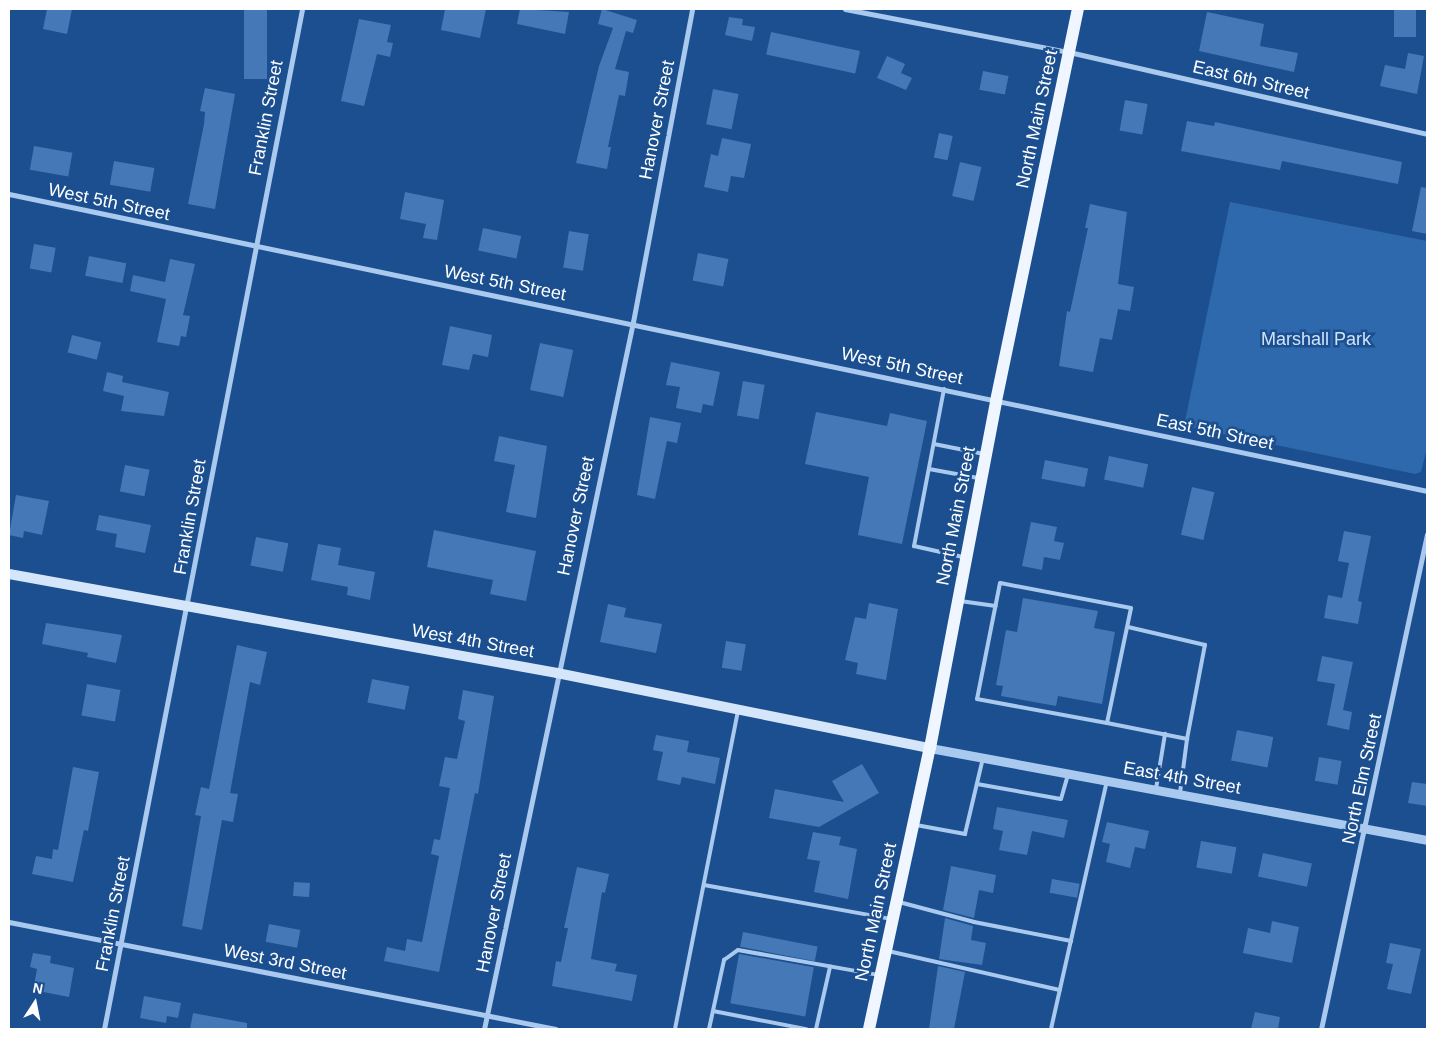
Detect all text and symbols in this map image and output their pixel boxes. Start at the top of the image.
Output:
street label: North Main Street [1012,48,1062,190]
street label: East 6th Street [1191,56,1311,104]
street label: Franklin Street [244,58,288,178]
street label: Hanover Street [635,59,679,181]
street label: West 5th Street [46,179,172,225]
street label: West 5th Street [442,261,568,305]
park label: Marshall Park [1261,328,1371,350]
street label: West 5th Street [839,343,965,389]
street label: East 5th Street [1155,409,1275,455]
street label: North Main Street [932,445,980,587]
street label: Hanover Street [553,455,599,577]
street label: Franklin Street [169,457,211,577]
street label: West 4th Street [410,620,536,662]
street label: North Elm Street [1338,712,1386,846]
street label: East 4th Street [1121,757,1243,799]
street label: North Main Street [851,841,901,983]
street label: Hanover Street [472,852,516,974]
street label: Franklin Street [91,854,135,974]
street label: West 3rd Street [222,939,348,985]
north arrow [10,978,60,1028]
text: N [31,979,44,997]

